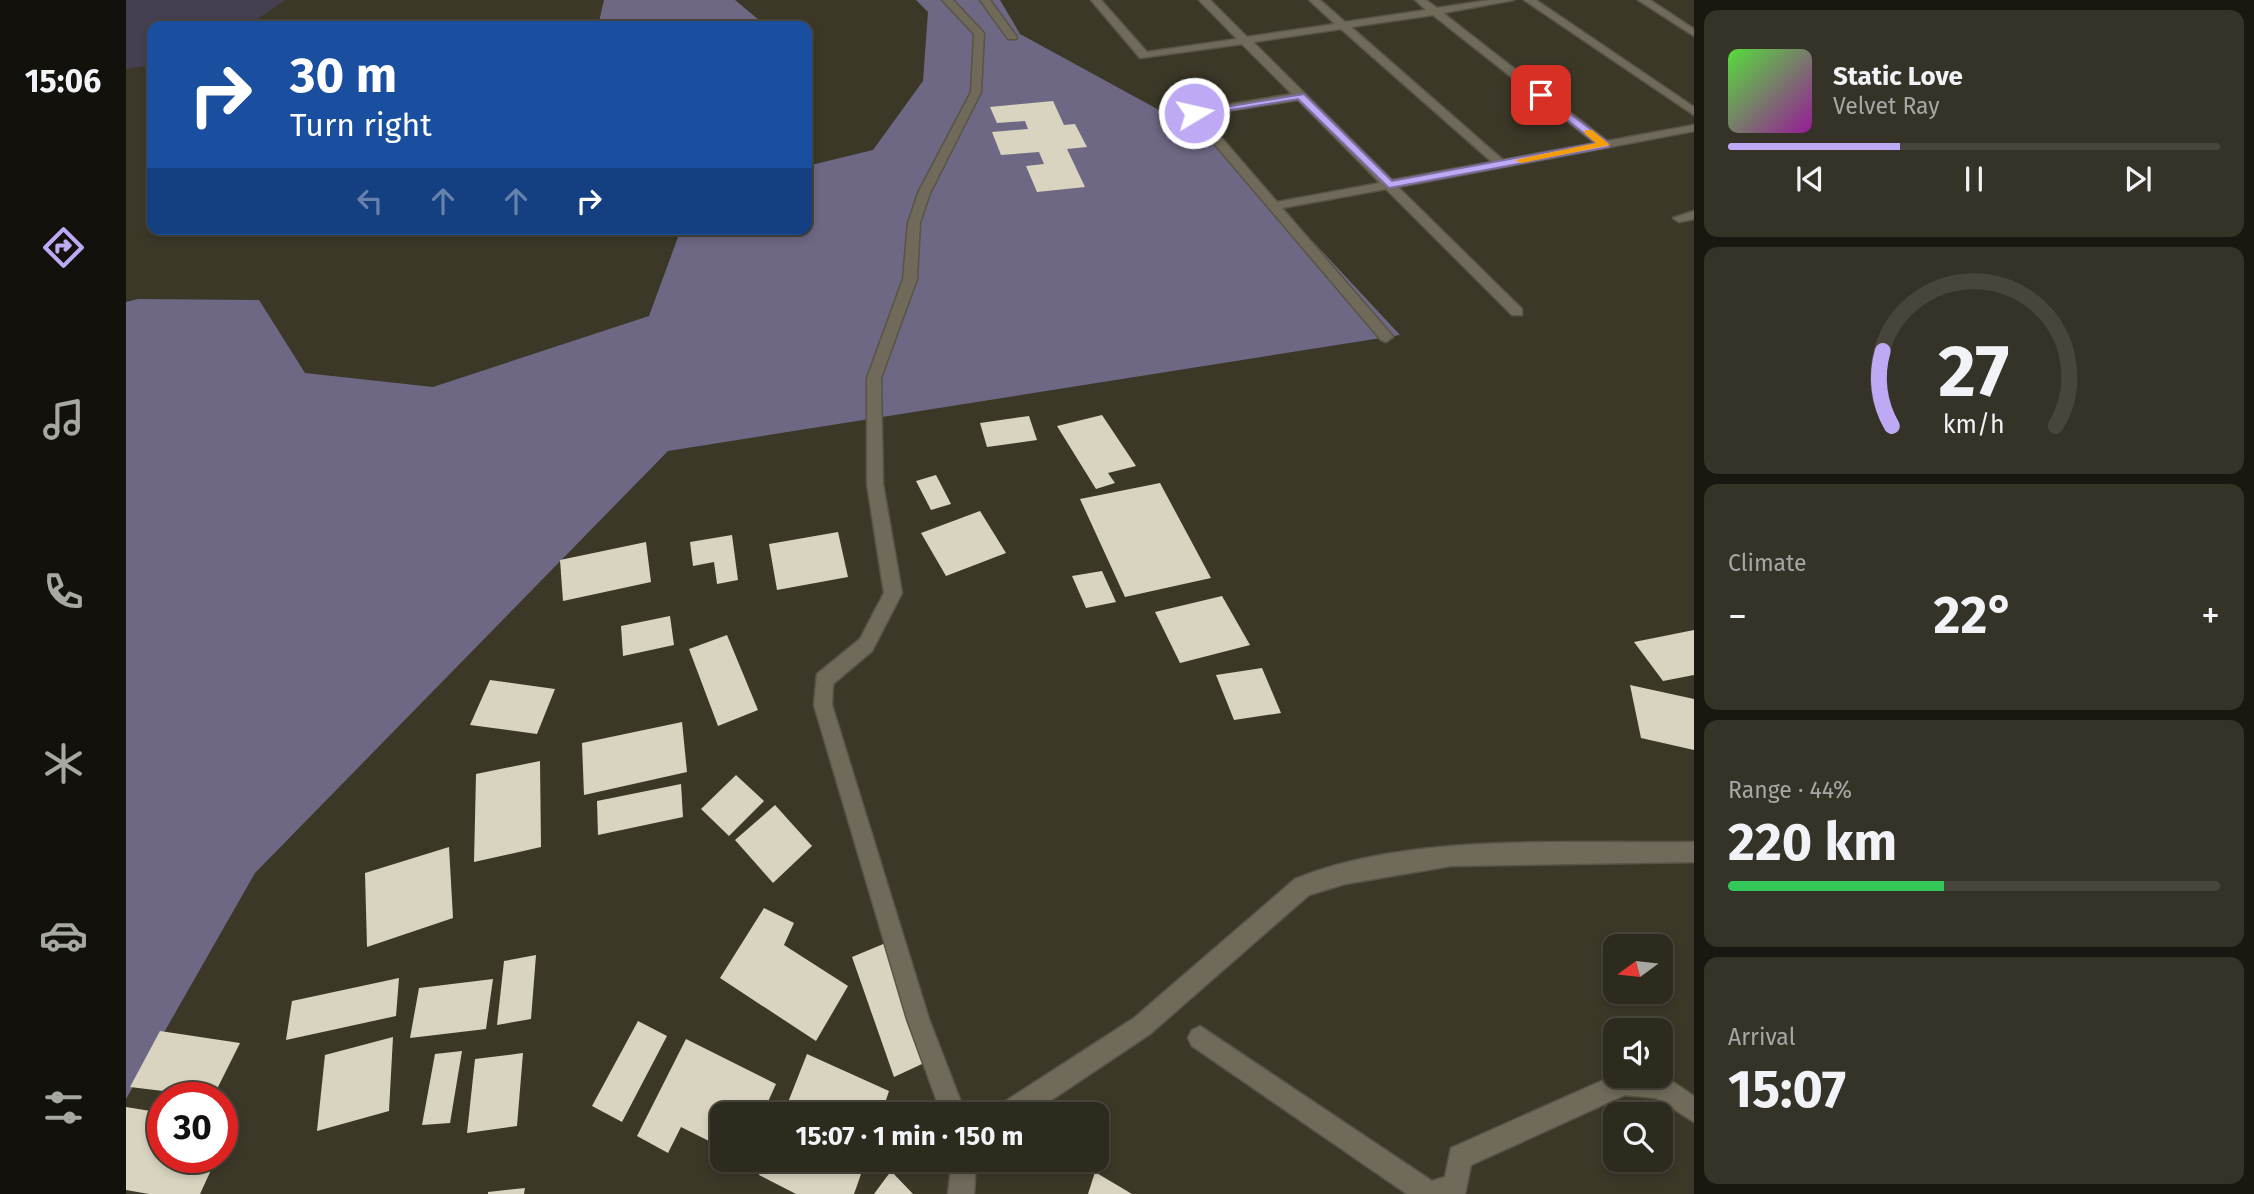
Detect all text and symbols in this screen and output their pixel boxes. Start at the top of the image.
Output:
text: 30 m [290,46,397,105]
icon: right [175,49,266,140]
text: Static Love [1833,61,1963,92]
text: 15:06 [25,62,101,100]
pin [1511,65,1571,125]
position arrow [1157,76,1231,150]
icon: arrive [1522,76,1560,114]
text: Velvet Ray [1833,92,1940,120]
text: Turn right [290,106,432,144]
icon: previous [1791,160,1829,198]
icon: pause [1955,160,1993,198]
icon: next [2119,160,2157,198]
icon: left [351,182,389,220]
icon: ahead [424,182,462,220]
icon: ahead [497,182,535,220]
icon: right [570,182,608,220]
icon: directions [39,223,88,272]
text: 27 [1939,329,2009,416]
icon: music [39,395,88,444]
text: km/h [1943,410,2005,440]
text: Climate [1728,549,1807,577]
icon: phone [39,567,88,616]
text: 22° [1934,584,2014,647]
text: − [1728,593,1747,639]
text: + [2201,593,2220,639]
icon: climate [39,739,88,788]
text: Range · 44% [1728,776,1852,804]
text: 220 km [1728,811,1897,874]
icon: car [39,911,88,960]
north arrow [1603,934,1673,1004]
map controls [1603,934,1673,1172]
button: sound [1603,1018,1673,1088]
text: Arrival [1728,1023,1795,1051]
text: 15:07 [1728,1058,1846,1121]
speed limit sign: 30 [147,1082,238,1173]
icon: filters [39,1083,88,1132]
button: search [1603,1102,1673,1172]
text: 15:07 · 1 min · 150 m [795,1121,1024,1152]

